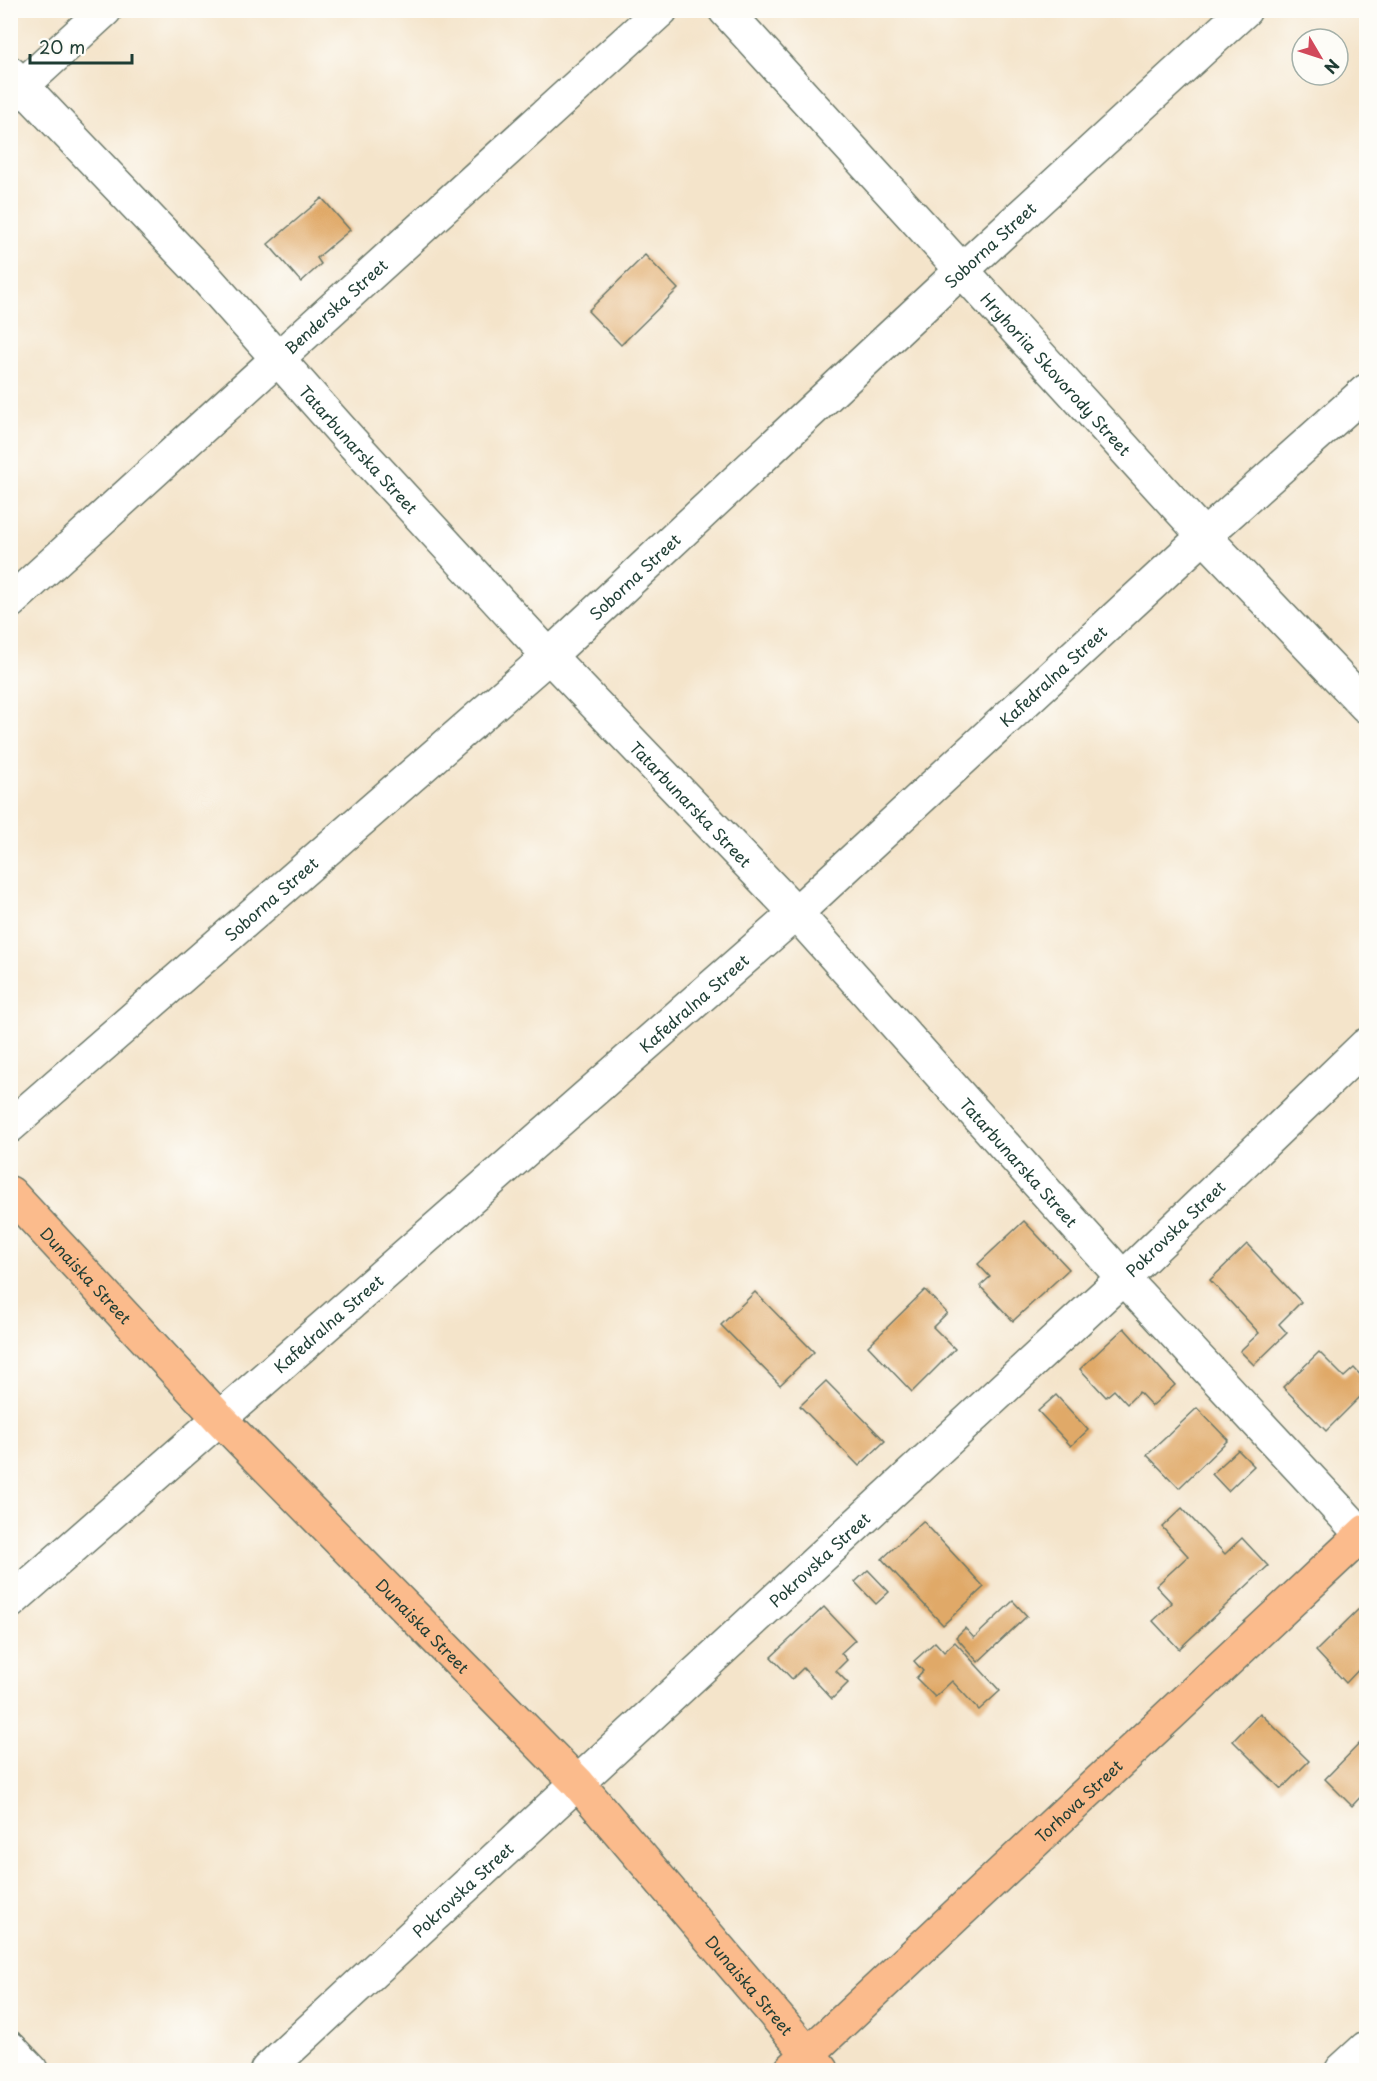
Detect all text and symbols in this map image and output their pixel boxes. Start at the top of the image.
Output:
scale bar [30,27,132,65]
north arrow [1290,27,1350,87]
text: 20 m [39,33,85,60]
text: N [1319,55,1346,80]
street label: Soborna Street [938,196,1041,293]
street label: Benderska Street [279,253,392,359]
street label: Hryhoriia Skovorody Street [976,287,1137,461]
street label: Tatarbunarska Street [294,379,424,519]
street label: Soborna Street [583,527,686,625]
street label: Kafedralna Street [994,619,1112,732]
street label: Tatarbunarska Street [625,735,757,872]
street label: Soborna Street [219,851,323,946]
street label: Kafedralna Street [633,948,754,1058]
street label: Tatarbunarska Street [955,1092,1084,1232]
street label: Pokrovska Street [1120,1175,1230,1282]
street label: Dunaiska Street [35,1221,137,1329]
street label: Kafedralna Street [268,1268,389,1378]
street label: Pokrovska Street [763,1506,875,1612]
street label: Dunaiska Street [371,1573,475,1678]
street label: Torhova Street [1029,1753,1128,1848]
street label: Pokrovska Street [406,1836,518,1942]
street label: Dunaiska Street [700,1930,799,2040]

